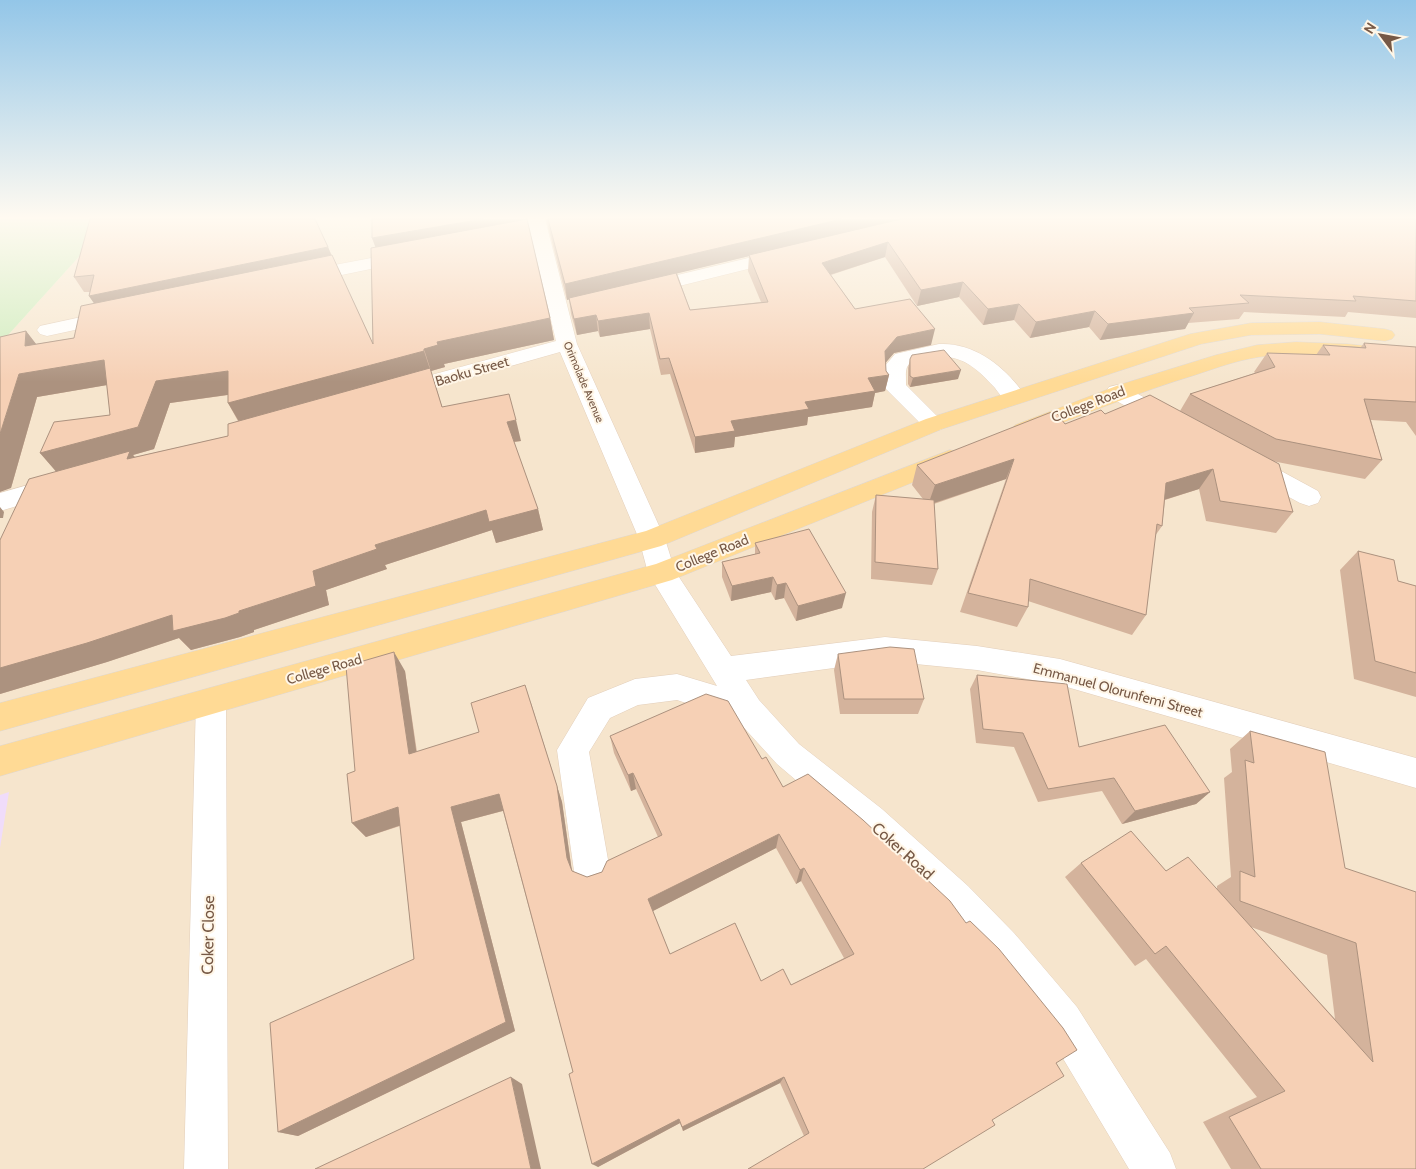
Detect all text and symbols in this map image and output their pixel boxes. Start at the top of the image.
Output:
north arrow [1356,10,1406,60]
text: N [1360,19,1380,37]
street label: Orimolade Avenue [561,339,608,425]
street label: Baoku Street [433,352,511,390]
street label: College Road [1049,382,1127,426]
street label: College Road [673,530,751,576]
street label: College Road [284,650,364,688]
street label: Emmanuel Olorunfemi Street [1031,659,1205,721]
street label: Coker Road [868,818,938,884]
street label: Coker Close [198,895,218,975]

